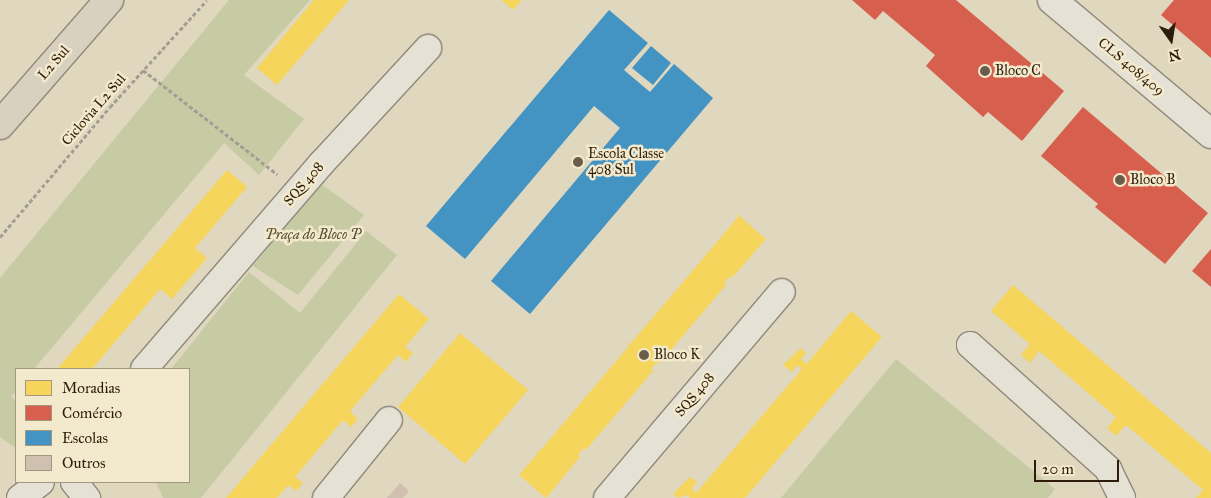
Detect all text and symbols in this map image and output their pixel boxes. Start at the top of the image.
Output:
north arrow [1146,15,1196,65]
street label: CLS 408/409 [1094,34,1168,100]
street label: L2 Sul [35,43,73,83]
text: N [1167,45,1182,65]
place label: Bloco C [995,63,1041,79]
marker: Bloco C [979,65,991,77]
street label: Ciclovia L2 Sul [58,71,130,149]
place label: Escola Classe 408 Sul [588,146,664,178]
marker: Escola Classe 408 Sul [572,156,584,168]
street label: SQS 408 [280,159,328,209]
place label: Bloco B [1130,172,1175,188]
marker: Bloco B [1114,174,1126,186]
park label: Praça do Bloco P [265,227,361,243]
place label: Bloco K [654,347,700,363]
marker: Bloco K [638,349,650,361]
legend [15,368,190,483]
street label: SQS 408 [672,370,718,420]
text: Moradias [62,379,120,397]
text: Comércio [62,404,122,422]
text: Escolas [62,429,108,447]
scale bar [1036,450,1121,482]
text: Outros [62,454,105,472]
text: 20 m [1042,460,1074,478]

